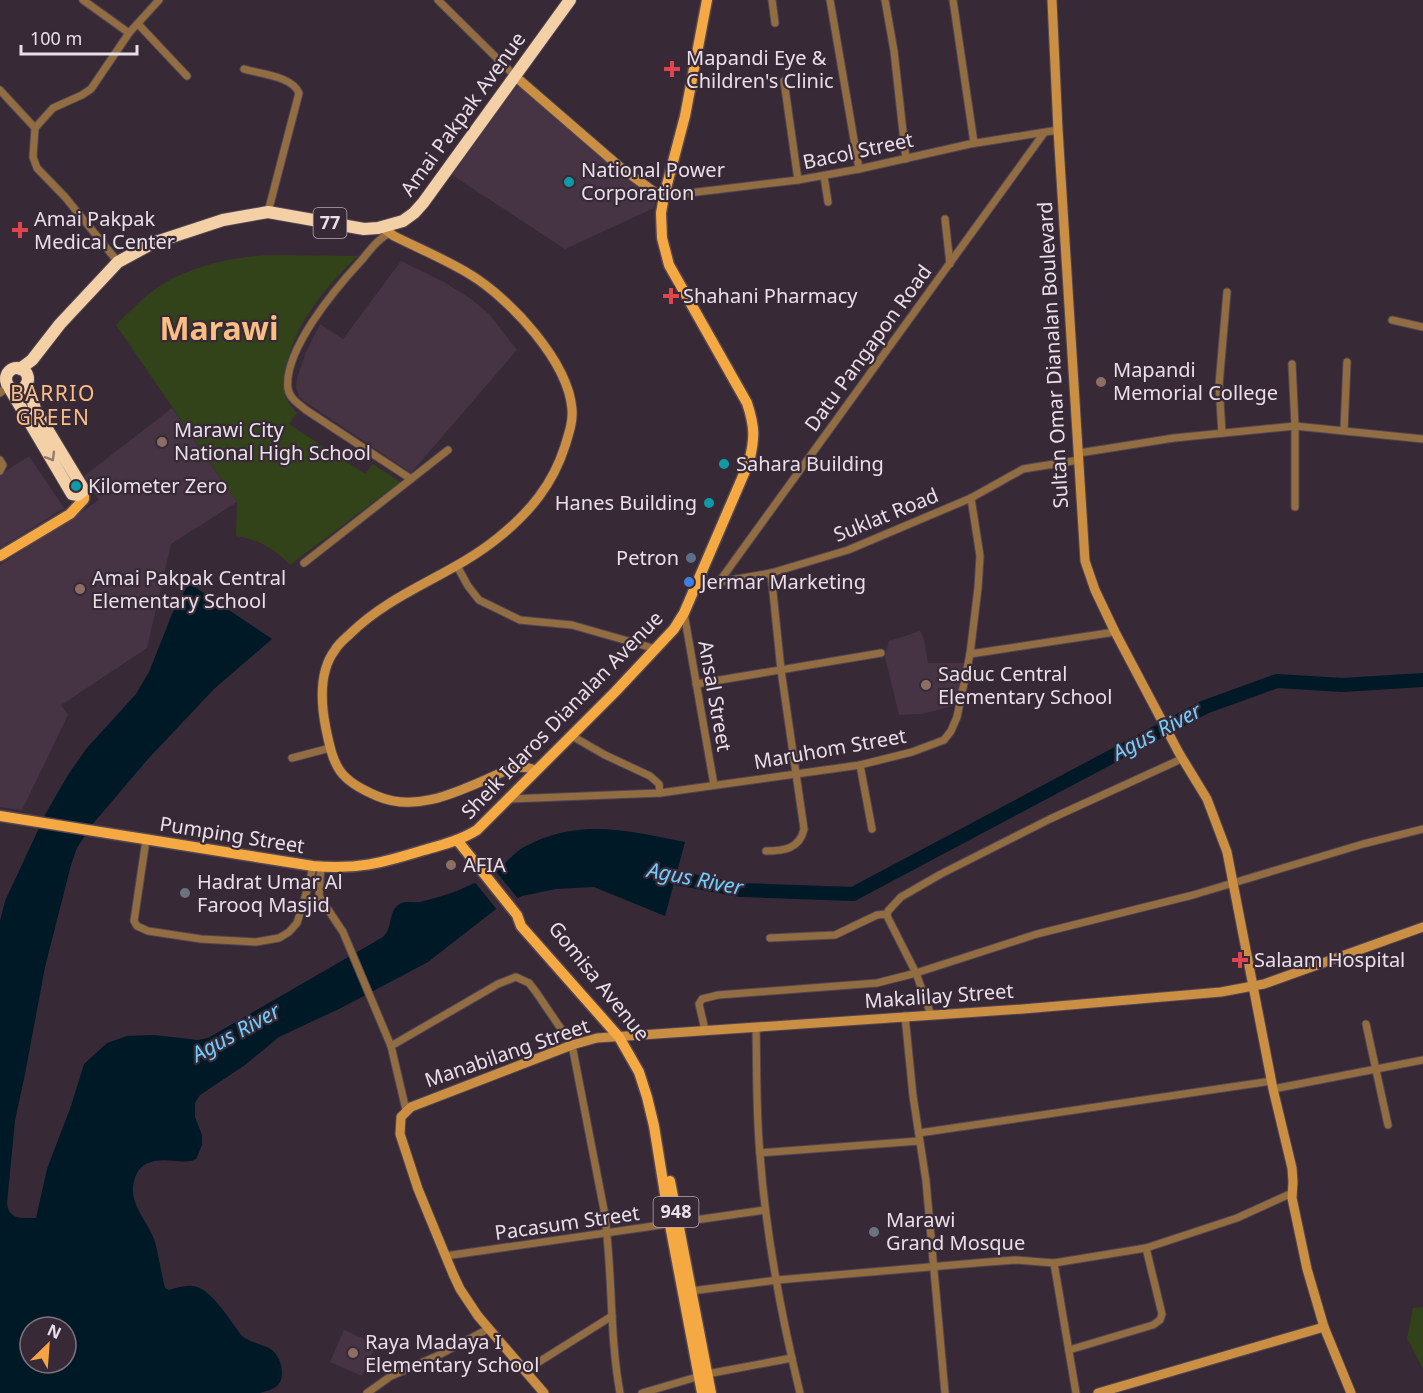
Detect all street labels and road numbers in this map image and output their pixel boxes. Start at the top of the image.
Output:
street label: Amai Pakpak Avenue [394,26,531,201]
street label: Bacol Street [800,126,916,175]
street label: Sultan Omar Dianalan Boulevard [1031,201,1074,509]
road number: 77 [314,208,346,238]
street label: Datu Pangapon Road [798,259,937,436]
street label: Suklat Road [829,481,942,548]
street label: Sheik Idaros Dianalan Avenue [455,605,668,825]
street label: Ansal Street [692,638,739,753]
street label: Maruhom Street [752,722,908,775]
street label: Pumping Street [158,810,306,859]
street label: Gomisa Avenue [543,915,656,1046]
street label: Makalilay Street [864,977,1014,1014]
street label: Manabilang Street [421,1012,593,1093]
road number: 948 [654,1197,698,1227]
street label: Pacasum Street [493,1199,641,1246]

